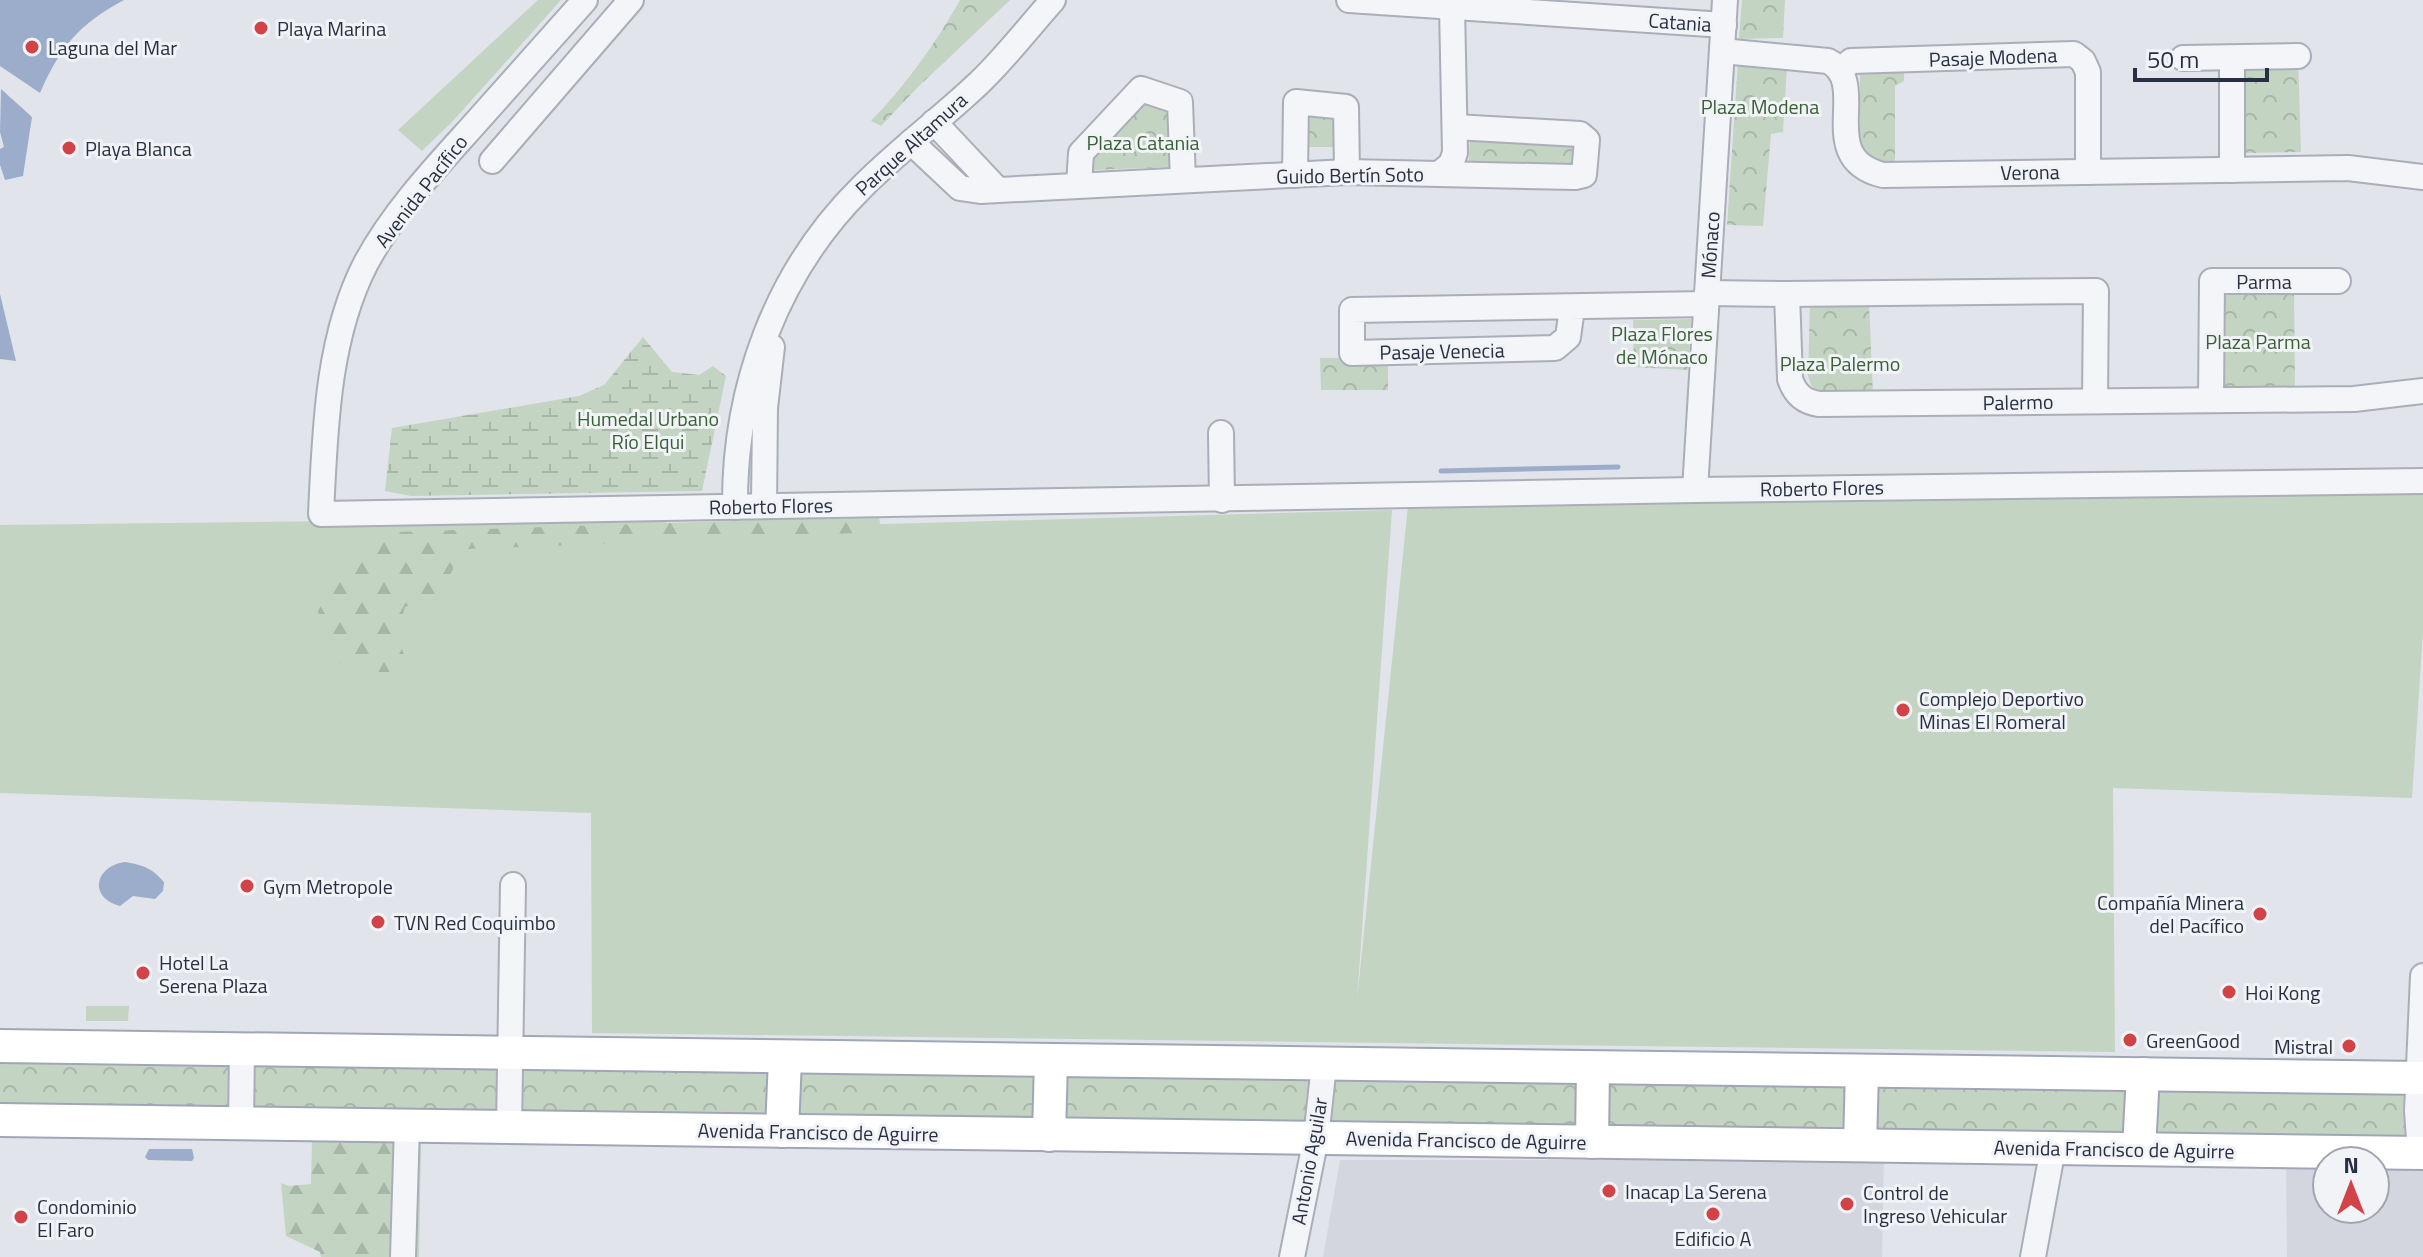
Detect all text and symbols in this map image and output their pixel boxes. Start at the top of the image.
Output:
street label: Catania [1647,4,1713,40]
place label: Playa Marina [277,13,386,44]
marker: Playa Marina [252,19,270,37]
place label: Laguna del Mar [48,32,177,63]
scale bar [2135,32,2267,82]
marker: Laguna del Mar [23,38,41,56]
street label: Pasaje Modena [1928,39,2058,75]
text: 50 m [2147,41,2199,77]
street label: Parque Altamura [848,85,974,203]
park label: Plaza Modena [1701,91,1819,122]
park label: Plaza Catania [1086,127,1200,158]
street label: Avenida Pacífico [367,128,475,254]
place label: Playa Blanca [85,133,192,164]
marker: Playa Blanca [60,139,78,157]
street label: Verona [2000,156,2060,188]
street label: Guido Bertín Soto [1276,158,1424,192]
street label: Mónaco [1692,210,1728,280]
street label: Parma [2236,266,2292,297]
park label: Plaza Flores de Mónaco [1611,318,1713,372]
park label: Plaza Parma [2205,326,2311,357]
street label: Pasaje Venecia [1379,334,1505,368]
park label: Plaza Palermo [1780,348,1900,379]
street label: Palermo [1982,386,2054,418]
park label: Humedal Urbano Río Elqui [577,403,719,457]
street label: Roberto Flores [1760,471,1884,505]
street label: Roberto Flores [709,489,833,523]
place label: Complejo Deportivo Minas El Romeral [1919,683,2084,737]
marker: Complejo Deportivo Minas El Romeral [1894,701,1912,719]
place label: Gym Metropole [263,871,393,902]
marker: Gym Metropole [238,877,256,895]
place label: Compañía Minera del Pacífico [2097,887,2244,941]
marker: Compañía Minera del Pacífico [2251,905,2269,923]
place label: TVN Red Coquimbo [394,907,556,938]
marker: TVN Red Coquimbo [369,913,387,931]
place label: Hotel La Serena Plaza [159,947,268,1001]
marker: Hotel La Serena Plaza [134,964,152,982]
place label: Hoi Kong [2245,977,2320,1008]
marker: Hoi Kong [2220,983,2238,1001]
place label: GreenGood [2146,1025,2240,1056]
marker: GreenGood [2121,1031,2139,1049]
place label: Mistral [2274,1031,2333,1062]
marker: Mistral [2340,1037,2358,1055]
street label: Antonio Aguilar [1283,1095,1335,1227]
street label: Avenida Francisco de Aguirre [697,1114,939,1150]
street label: Avenida Francisco de Aguirre [1345,1122,1587,1158]
street label: Avenida Francisco de Aguirre [1993,1131,2235,1167]
north arrow [2311,1145,2391,1225]
text: N [2343,1148,2359,1182]
place label: Inacap La Serena [1625,1176,1767,1207]
place label: Control de Ingreso Vehicular [1863,1177,2007,1231]
marker: Inacap La Serena [1600,1182,1618,1200]
place label: Condominio El Faro [37,1191,137,1245]
marker: Control de Ingreso Vehicular [1838,1195,1856,1213]
marker: Edificio A [1704,1205,1722,1223]
marker: Condominio El Faro [12,1208,30,1226]
place label: Edificio A [1675,1223,1751,1254]

